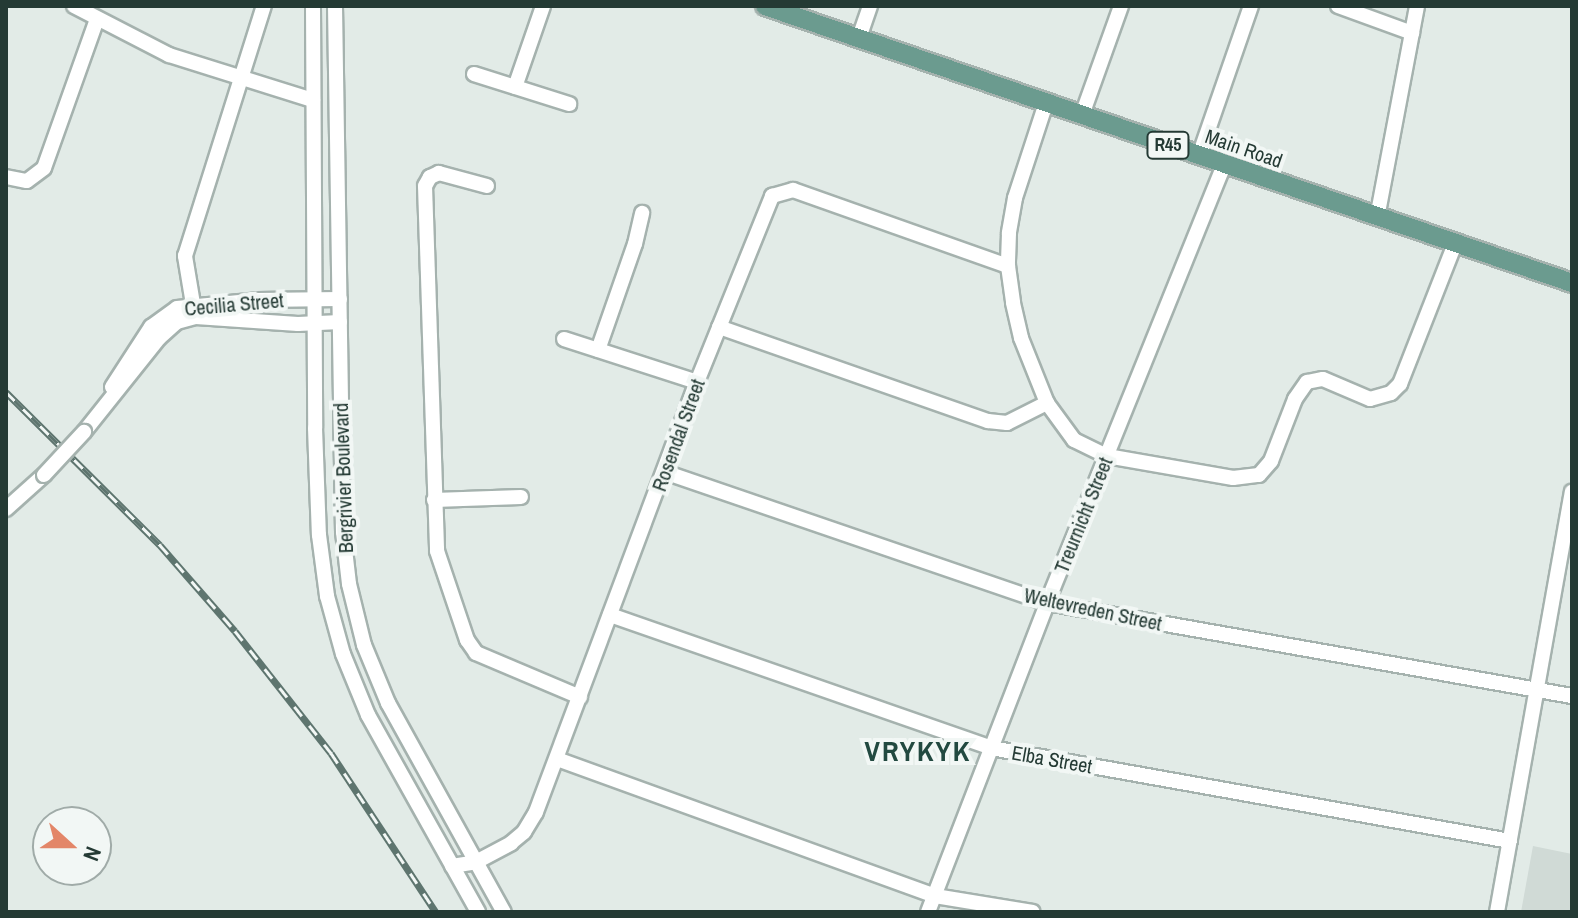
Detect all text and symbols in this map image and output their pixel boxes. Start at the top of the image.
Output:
street label: Main Road [1202,124,1286,172]
road number: R45 [1146,131,1190,159]
street label: Cecilia Street [183,288,285,320]
street label: Rosendal Street [647,376,709,494]
street label: Bergrivier Boulevard [328,402,358,554]
street label: Treurnicht Street [1049,454,1117,576]
street label: Weltevreden Street [1022,583,1164,635]
district label: VRYKYK [865,734,971,768]
street label: Elba Street [1010,740,1094,778]
north arrow [32,806,112,886]
text: N [76,842,109,865]

